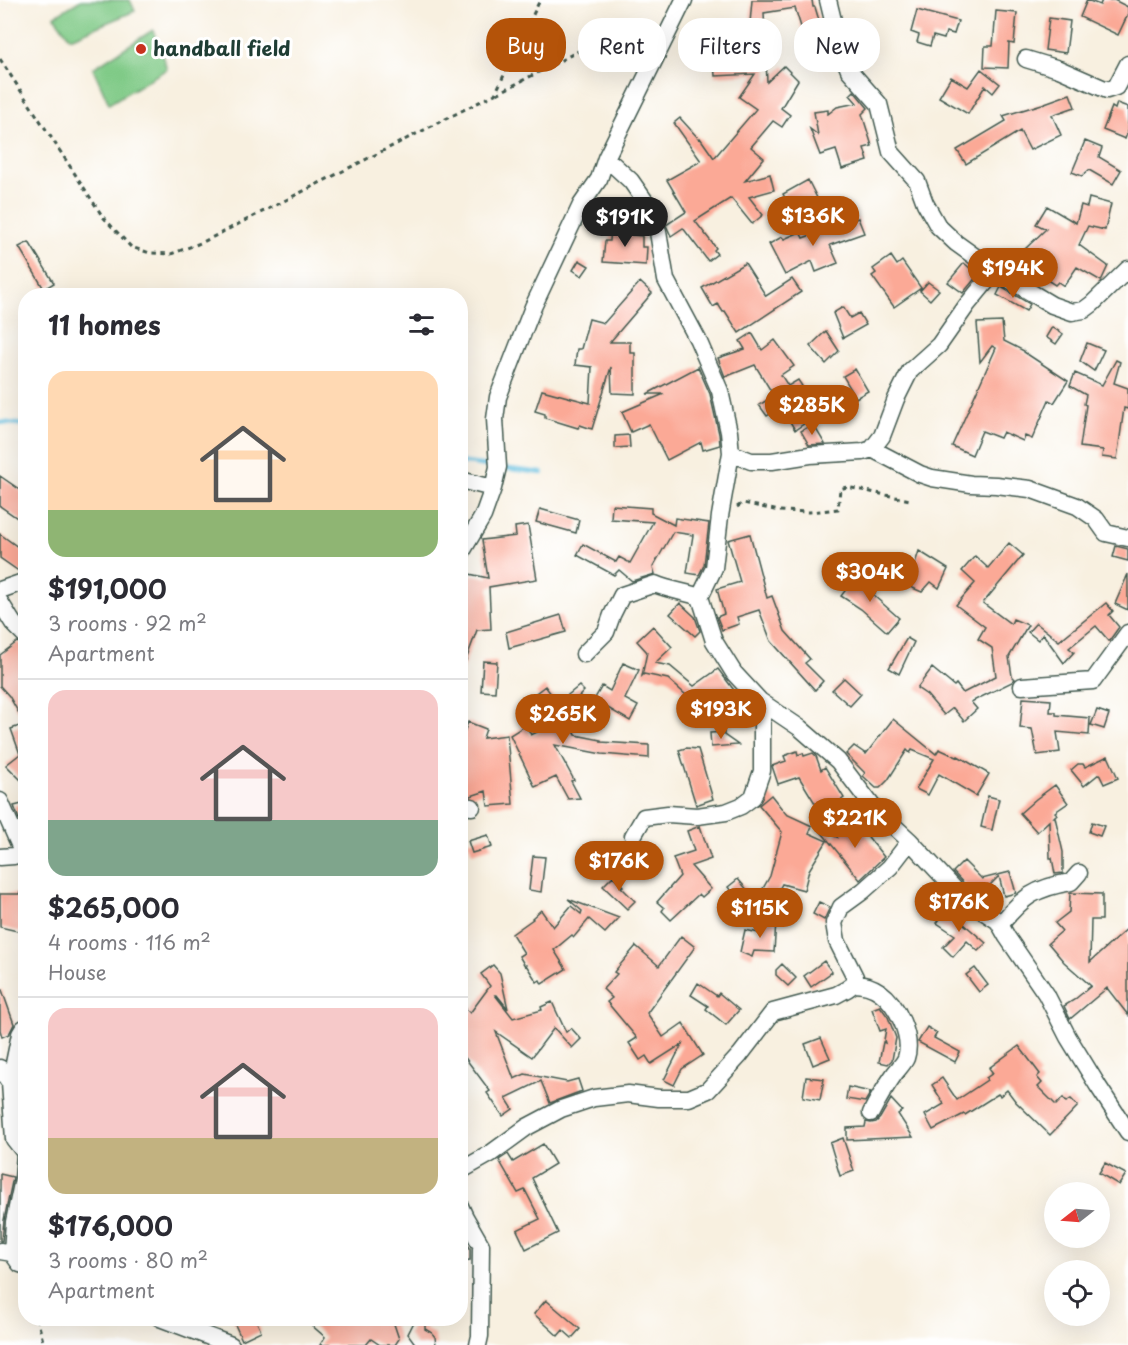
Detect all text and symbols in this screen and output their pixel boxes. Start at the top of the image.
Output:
chip: Buy [486,18,566,72]
chip: Rent [578,18,666,72]
chip: Filters [678,18,782,72]
chip: New [794,18,880,72]
place label: handball field [153,33,290,63]
marker: handball field [134,42,148,56]
pin: $136K [771,196,855,247]
pin: $191K [583,197,667,248]
text: $136K [781,200,845,230]
text: $191K [596,201,654,231]
pin: $194K [971,248,1055,299]
text: $194K [982,252,1044,282]
text: 11 homes [48,305,161,344]
icon: filters [405,308,438,341]
pin: $285K [770,385,854,436]
text: $285K [779,389,845,419]
icon: home [189,410,297,518]
pin: $304K [828,552,912,603]
text: $304K [836,556,904,586]
text: $191,000 [48,569,167,608]
text: 3 rooms · 92 m² [48,608,207,638]
text: Apartment [48,638,155,668]
pin: $193K [679,689,763,740]
text: $193K [690,693,752,723]
pin: $265K [521,694,605,745]
text: $265K [529,698,597,728]
icon: home [189,729,297,837]
pin: $221K [813,798,897,849]
text: $221K [823,802,887,832]
pin: $176K [577,841,661,892]
text: $176K [589,845,649,875]
pin: $176K [917,882,1001,933]
text: $176K [929,886,989,916]
text: $265,000 [48,888,179,927]
pin: $115K [718,888,802,939]
text: $115K [731,892,789,922]
text: 4 rooms · 116 m² [48,927,211,957]
text: House [48,957,107,987]
icon: home [189,1047,297,1155]
north arrow [1044,1182,1110,1248]
map controls [1044,1182,1110,1326]
text: $176,000 [48,1206,173,1245]
text: 3 rooms · 80 m² [48,1245,208,1275]
button: locate [1044,1260,1110,1326]
text: Apartment [48,1275,155,1305]

